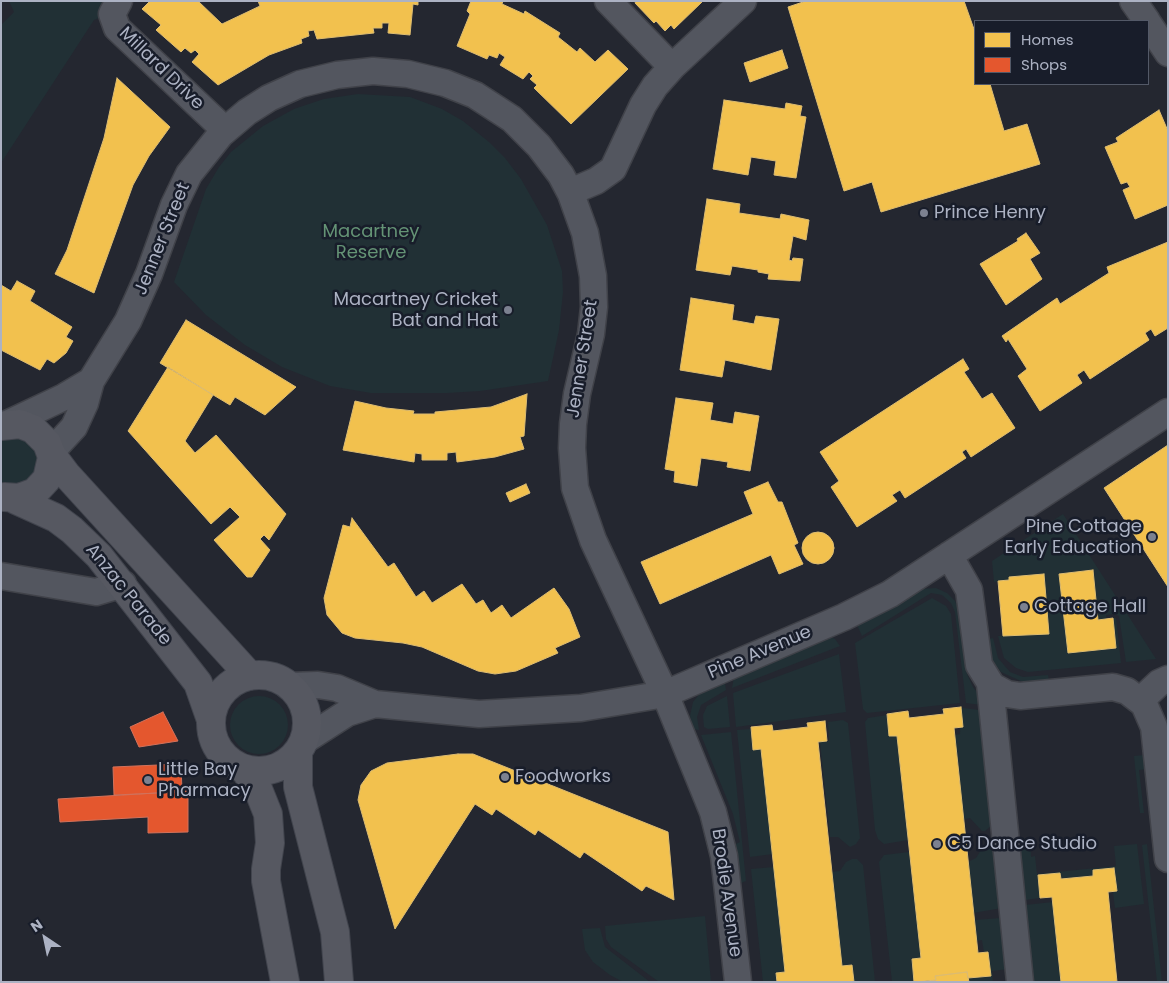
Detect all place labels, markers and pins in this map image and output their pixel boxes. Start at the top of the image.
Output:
place label: Prince Henry [934,202,1046,224]
marker: Prince Henry [918,207,930,219]
place label: Macartney Cricket Bat and Hat [333,289,498,332]
marker: Macartney Cricket Bat and Hat [502,304,514,316]
place label: Pine Cottage Early Education [1004,516,1142,558]
marker: Pine Cottage Early Education [1146,531,1158,543]
place label: Cottage Hall [1034,596,1146,618]
marker: Cottage Hall [1018,601,1030,613]
place label: Little Bay Pharmacy [158,759,251,802]
place label: Foodworks [515,766,611,788]
marker: Foodworks [499,771,511,783]
marker: Little Bay Pharmacy [142,774,154,786]
place label: C5 Dance Studio [947,833,1097,855]
marker: C5 Dance Studio [931,838,943,850]

